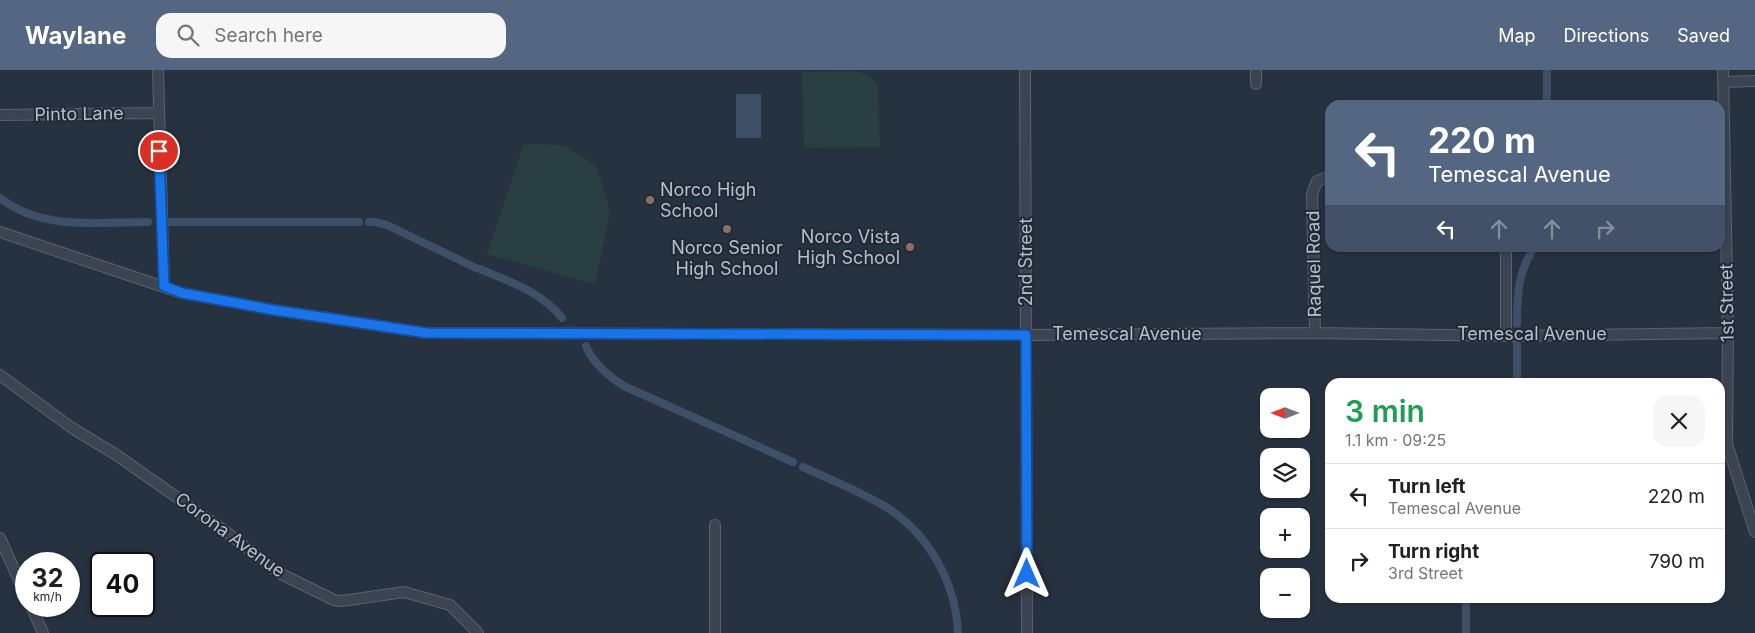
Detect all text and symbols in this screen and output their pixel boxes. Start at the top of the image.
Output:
search box [156,13,506,58]
text: Waylane [25,21,126,50]
icon: search [174,21,202,49]
text: Search here [214,24,323,47]
text: Map [1498,25,1536,46]
text: Directions [1564,25,1649,46]
text: Saved [1677,25,1730,46]
street label: Pinto Lane [34,102,124,125]
text: 220 m [1428,119,1536,161]
icon: left [1345,120,1410,185]
pin [138,130,180,172]
icon: arrive [145,137,173,165]
text: Temescal Avenue [1428,161,1611,187]
place label: Norco High School [660,179,756,221]
marker: Norco High School [644,194,656,206]
street label: Raquel Road [1302,211,1325,317]
icon: left [1432,215,1460,243]
icon: ahead [1485,215,1513,243]
icon: ahead [1538,215,1566,243]
icon: right [1591,215,1619,243]
street label: 2nd Street [1015,218,1036,306]
marker: Norco Senior High School [721,223,733,235]
place label: Norco Vista High School [797,226,900,268]
place label: Norco Senior High School [671,237,783,279]
marker: Norco Vista High School [904,241,916,253]
street label: 1st Street [1715,263,1738,342]
street label: Temescal Avenue [1052,323,1202,344]
street label: Temescal Avenue [1457,323,1607,344]
north arrow [1260,388,1310,438]
map controls [1260,388,1310,618]
text: 3 min [1345,393,1425,429]
button: close [1653,395,1705,447]
text: 1.1 km · 09:25 [1345,430,1446,450]
button: layers [1260,448,1310,498]
text: Turn left [1388,475,1466,498]
icon: left [1345,482,1373,510]
text: 220 m [1648,485,1705,508]
street label: Corona Avenue [171,488,289,581]
text: Temescal Avenue [1388,498,1521,518]
button: + [1260,508,1310,558]
text: Turn right [1388,540,1479,563]
position arrow [1000,547,1052,599]
icon: right [1345,547,1373,575]
text: 790 m [1649,550,1705,573]
speed limit sign: 40 [90,552,155,617]
text: 32 [32,563,63,593]
text: 3rd Street [1388,563,1463,583]
button: − [1260,568,1310,618]
text: km/h [33,589,62,604]

